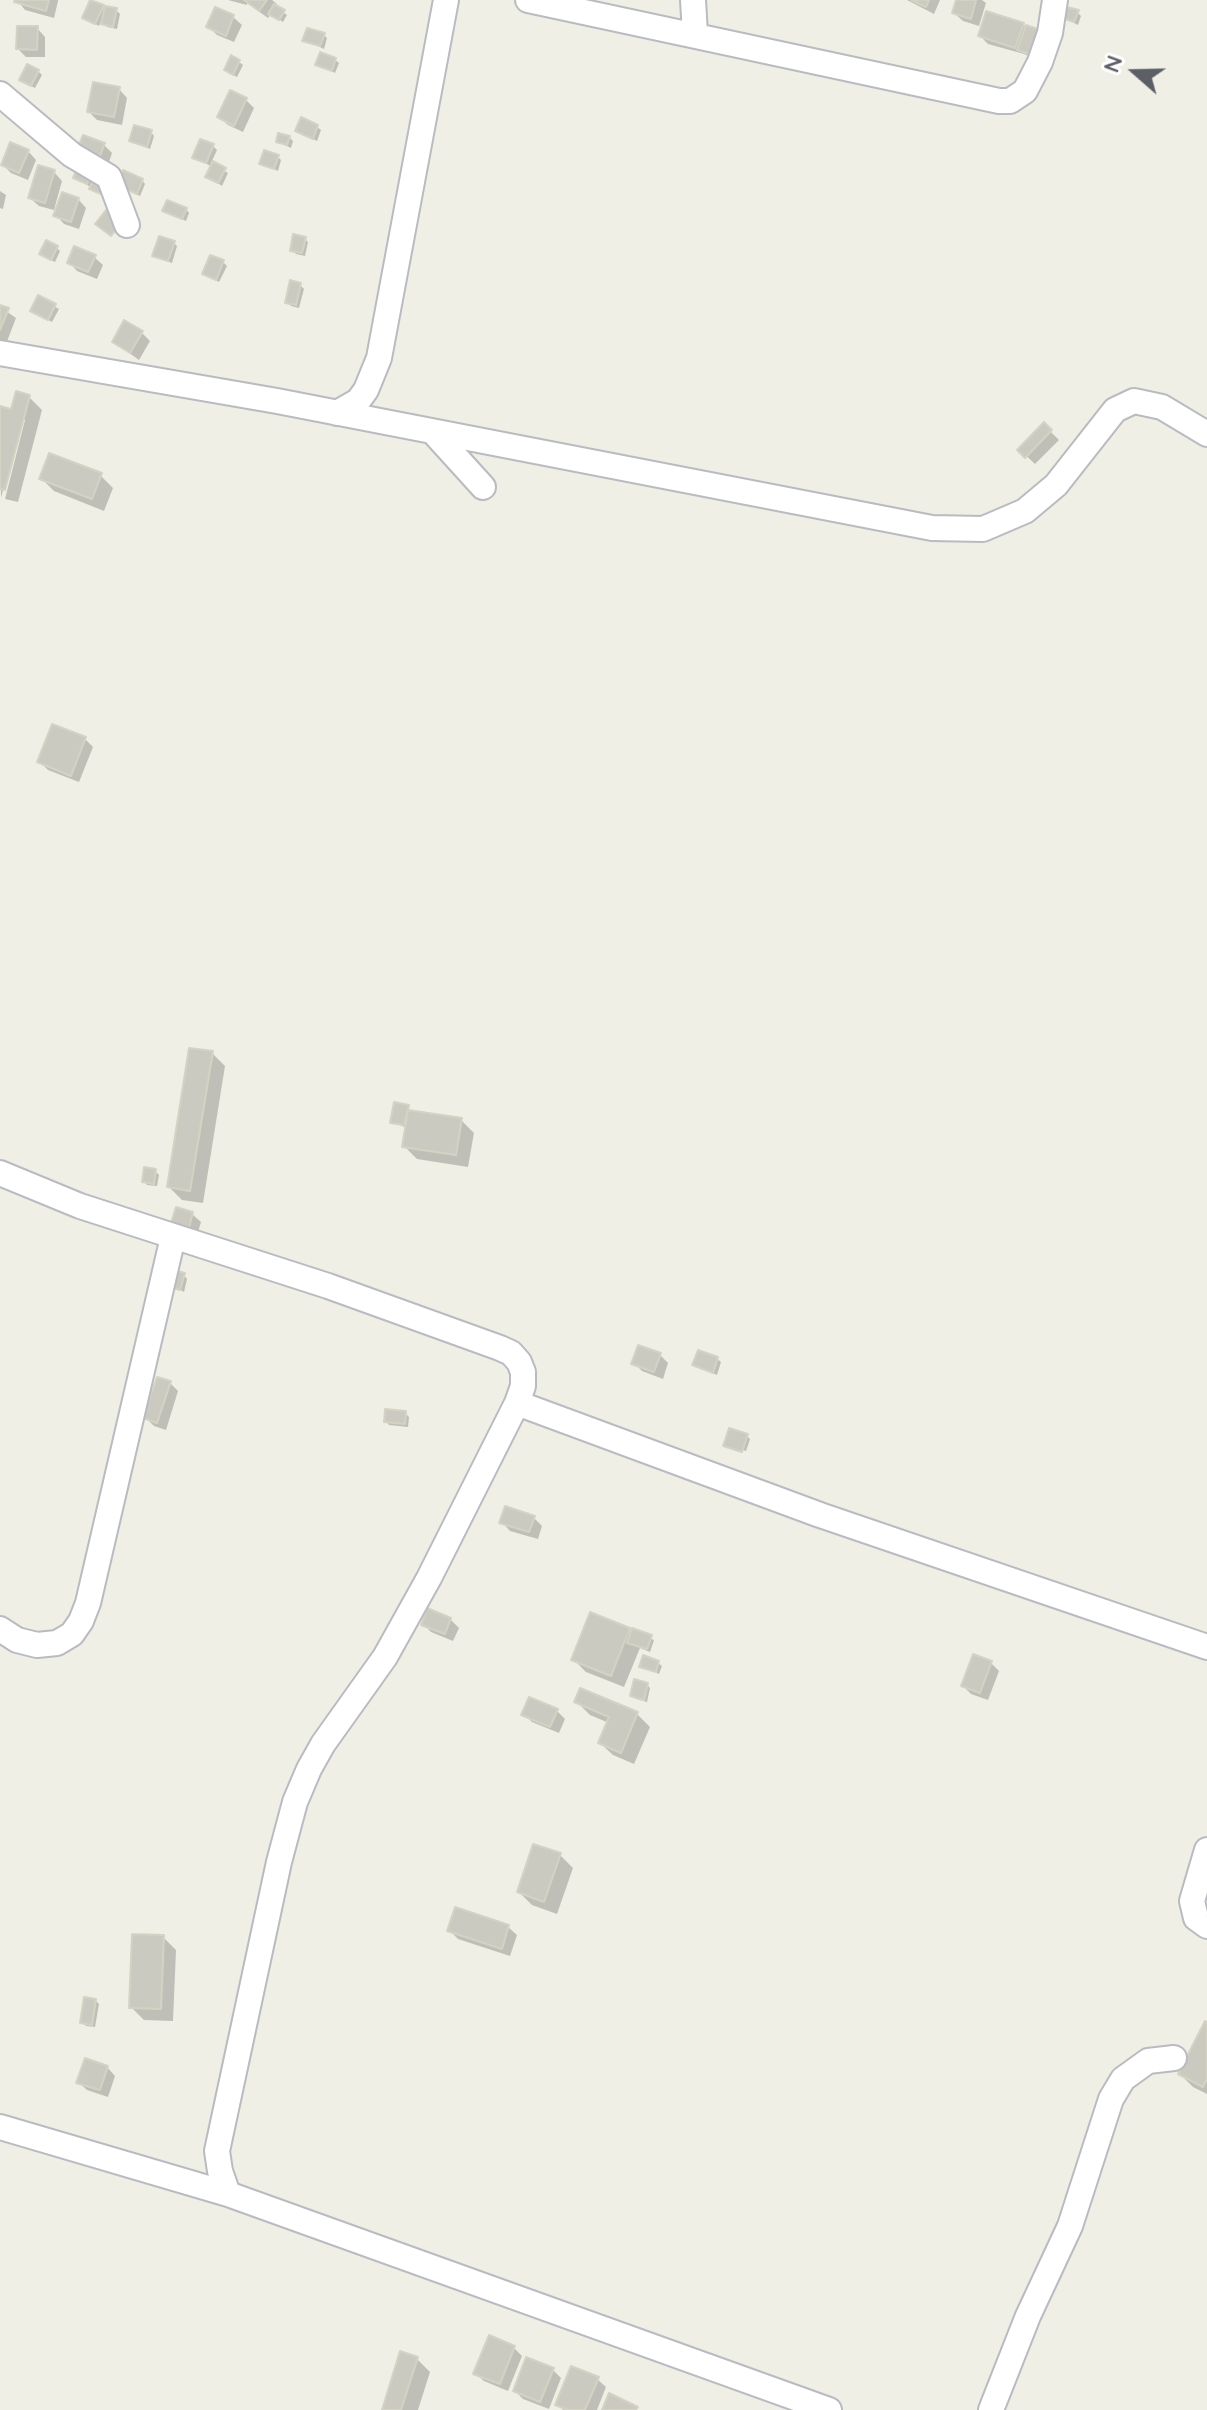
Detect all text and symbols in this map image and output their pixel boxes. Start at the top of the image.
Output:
north arrow [1095,32,1175,112]
text: N [1097,51,1128,76]

